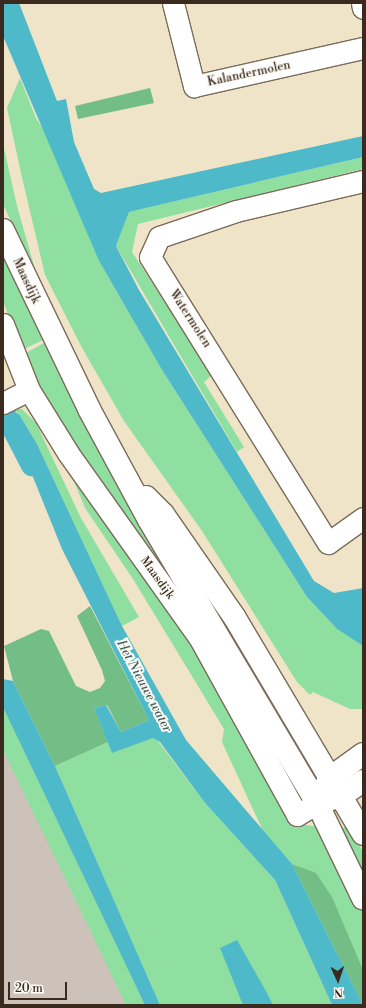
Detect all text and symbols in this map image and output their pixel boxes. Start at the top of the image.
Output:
street label: Kalandermolen [206,58,292,90]
street label: Maasdijk [9,256,43,306]
street label: Watermolen [166,287,214,351]
street label: Maasdijk [137,554,177,602]
water label: Het Nieuwe water [113,637,175,735]
north arrow [318,960,358,1000]
scale bar [10,974,69,1000]
text: 20 m [15,981,43,996]
text: N [334,985,343,999]

